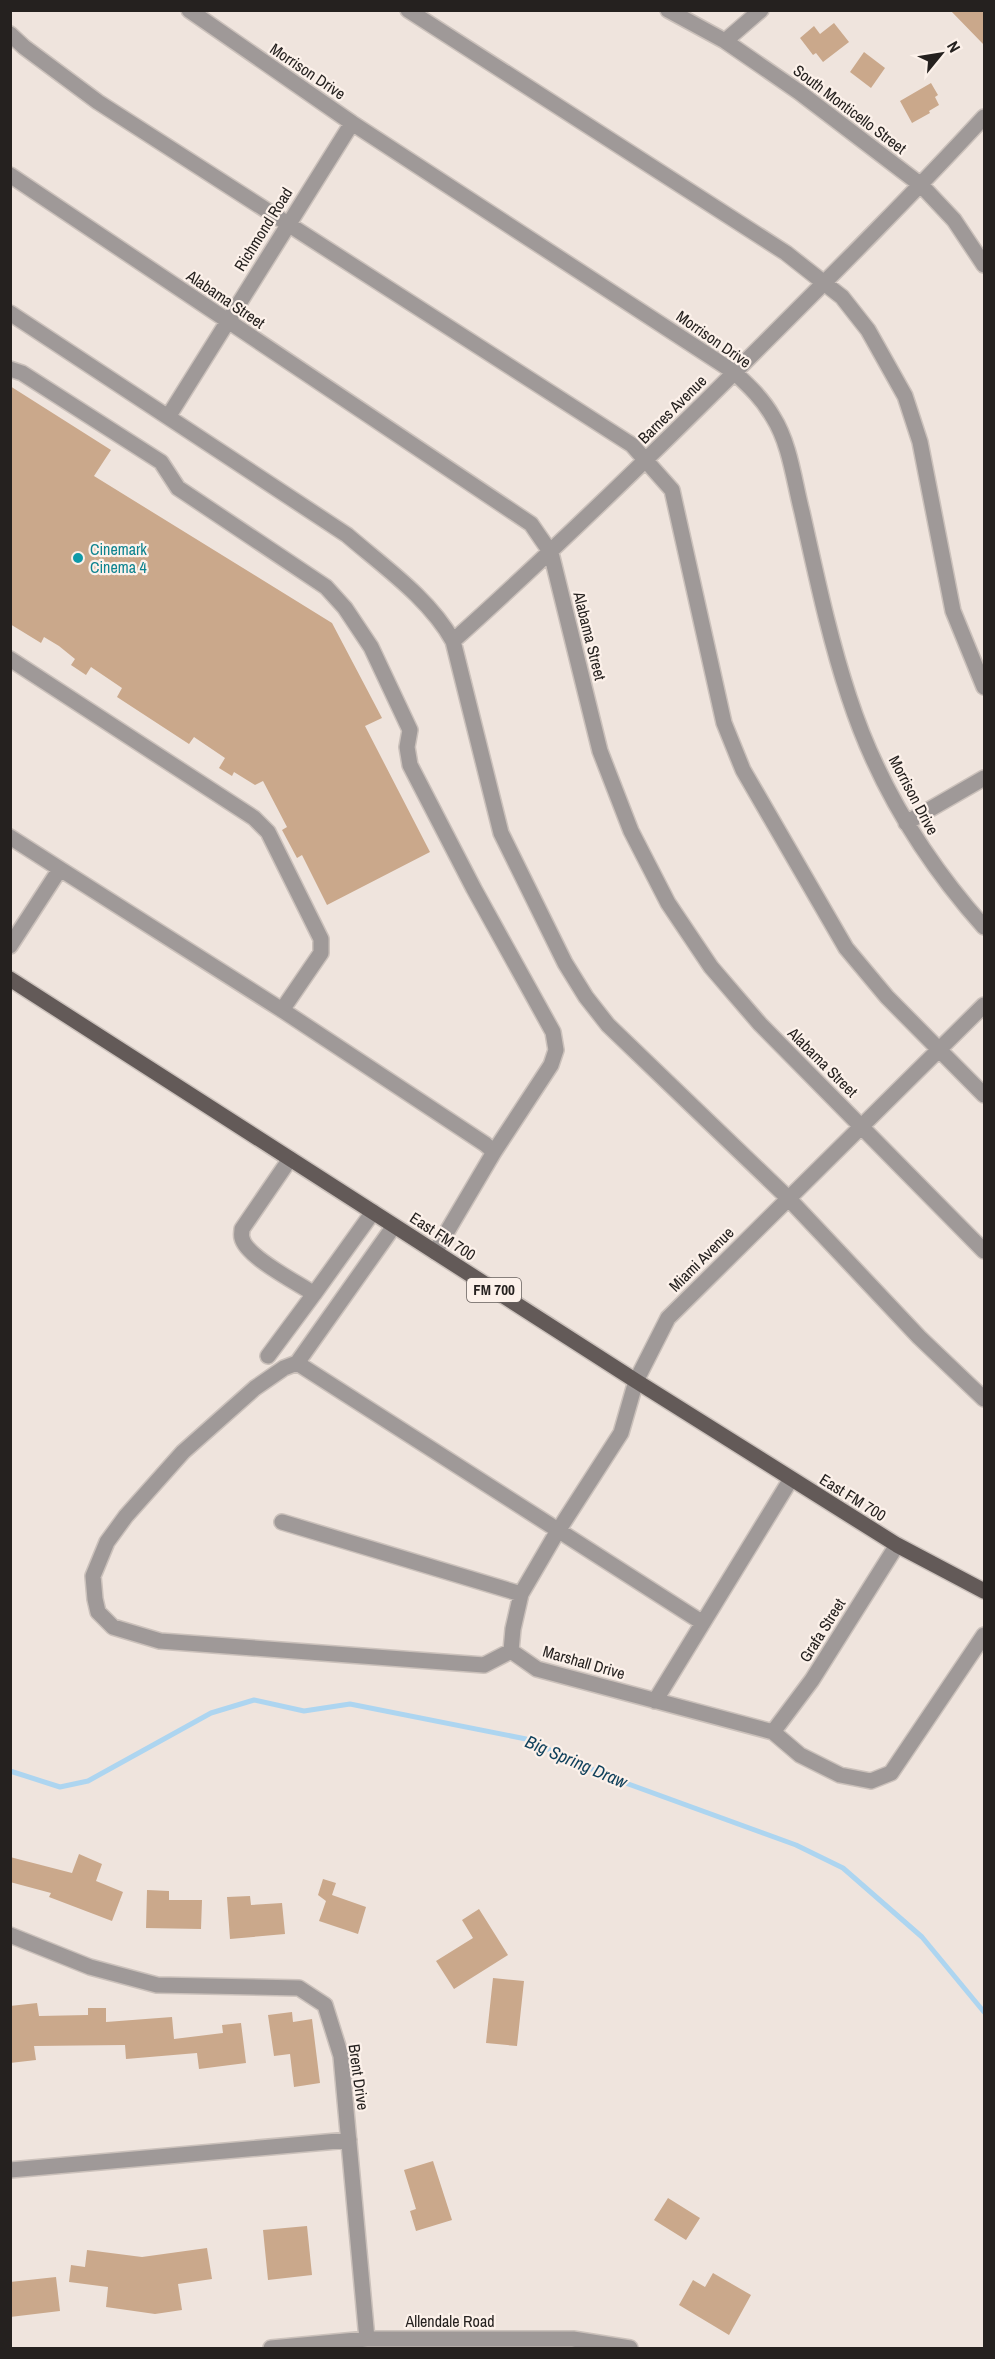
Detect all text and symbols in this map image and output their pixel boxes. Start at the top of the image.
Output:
north arrow [911,24,971,84]
text: N [942,37,966,56]
street label: Morrison Drive [266,38,350,104]
street label: South Monticello Street [789,59,911,159]
street label: Richmond Road [229,183,297,275]
street label: Alabama Street [182,264,270,334]
street label: Morrison Drive [672,305,756,373]
street label: Barnes Avenue [633,370,711,448]
place label: Cinemark Cinema 4 [90,538,147,578]
marker: Cinemark Cinema 4 [71,551,85,565]
street label: Alabama Street [568,588,612,683]
street label: Morrison Drive [884,752,944,838]
street label: Alabama Street [783,1022,863,1102]
street label: East FM 700 [406,1207,480,1265]
street label: Miami Avenue [664,1222,738,1296]
road number: FM 700 [467,1278,521,1302]
street label: East FM 700 [816,1468,890,1526]
street label: Grafa Street [794,1594,850,1666]
street label: Marshall Drive [540,1640,628,1684]
water label: Big Spring Draw [521,1729,632,1795]
street label: Brent Drive [343,2043,375,2111]
street label: Allendale Road [405,2310,494,2332]

